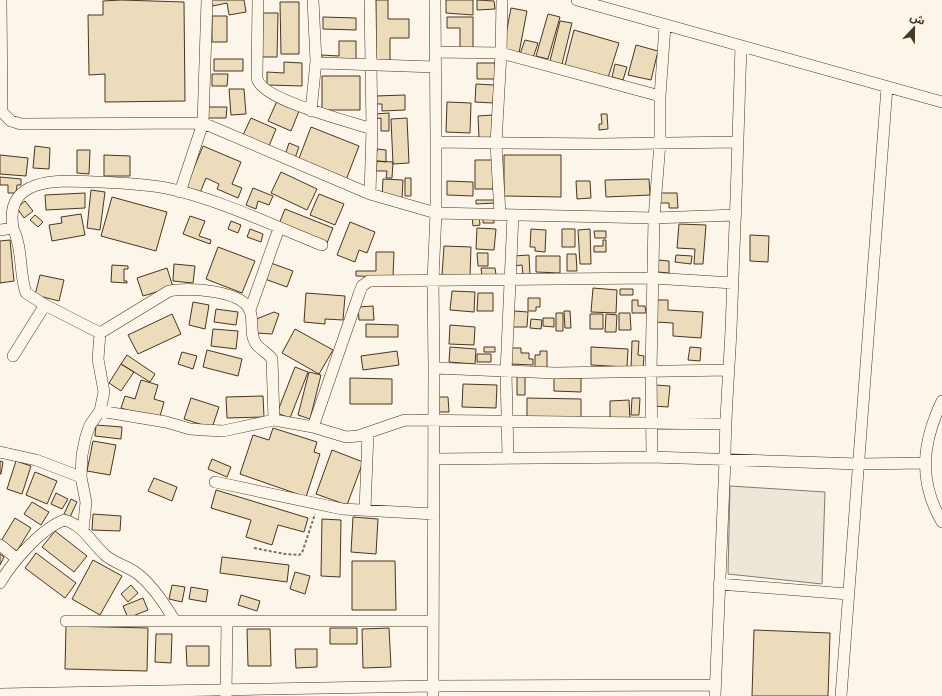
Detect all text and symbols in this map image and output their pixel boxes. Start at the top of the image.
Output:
north arrow [894,8,934,48]
text: ش [908,9,927,28]

